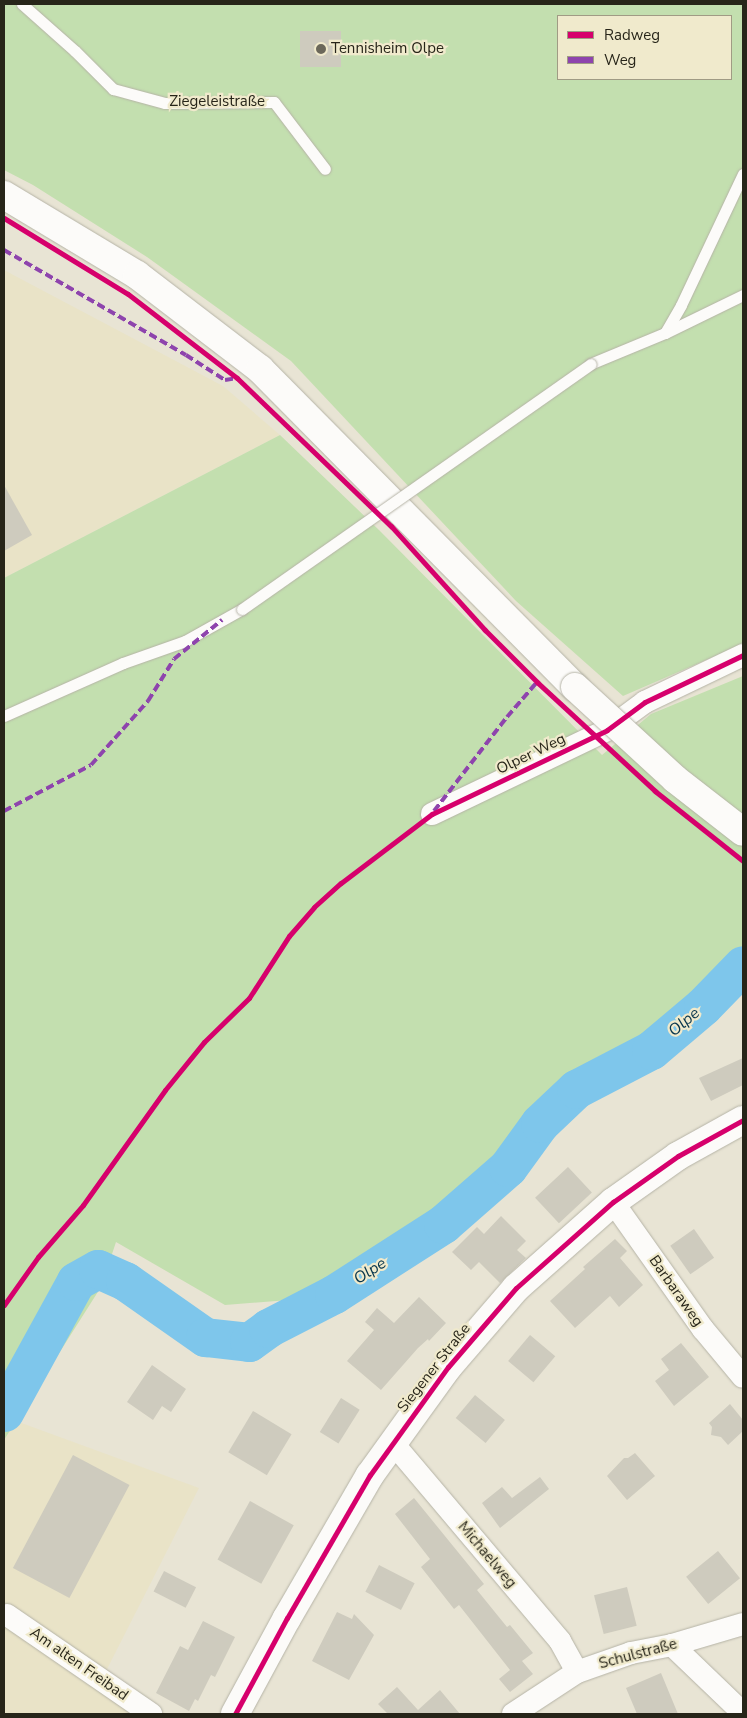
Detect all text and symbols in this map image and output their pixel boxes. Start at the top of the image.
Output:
legend [557,15,732,80]
text: Radweg [604,25,660,45]
place label: Tennisheim Olpe [331,40,444,58]
marker: Tennisheim Olpe [315,43,327,55]
text: Weg [604,50,636,70]
street label: Ziegeleistraße [169,93,265,111]
street label: Olper Weg [494,730,568,778]
water label: Olpe [664,1003,704,1041]
street label: Barbaraweg [645,1252,707,1330]
water label: Olpe [350,1253,390,1289]
street label: Siegener Straße [394,1320,474,1416]
street label: Michaelweg [454,1518,520,1592]
street label: Am alten Freibad [26,1623,132,1705]
street label: Schulstraße [597,1635,679,1673]

